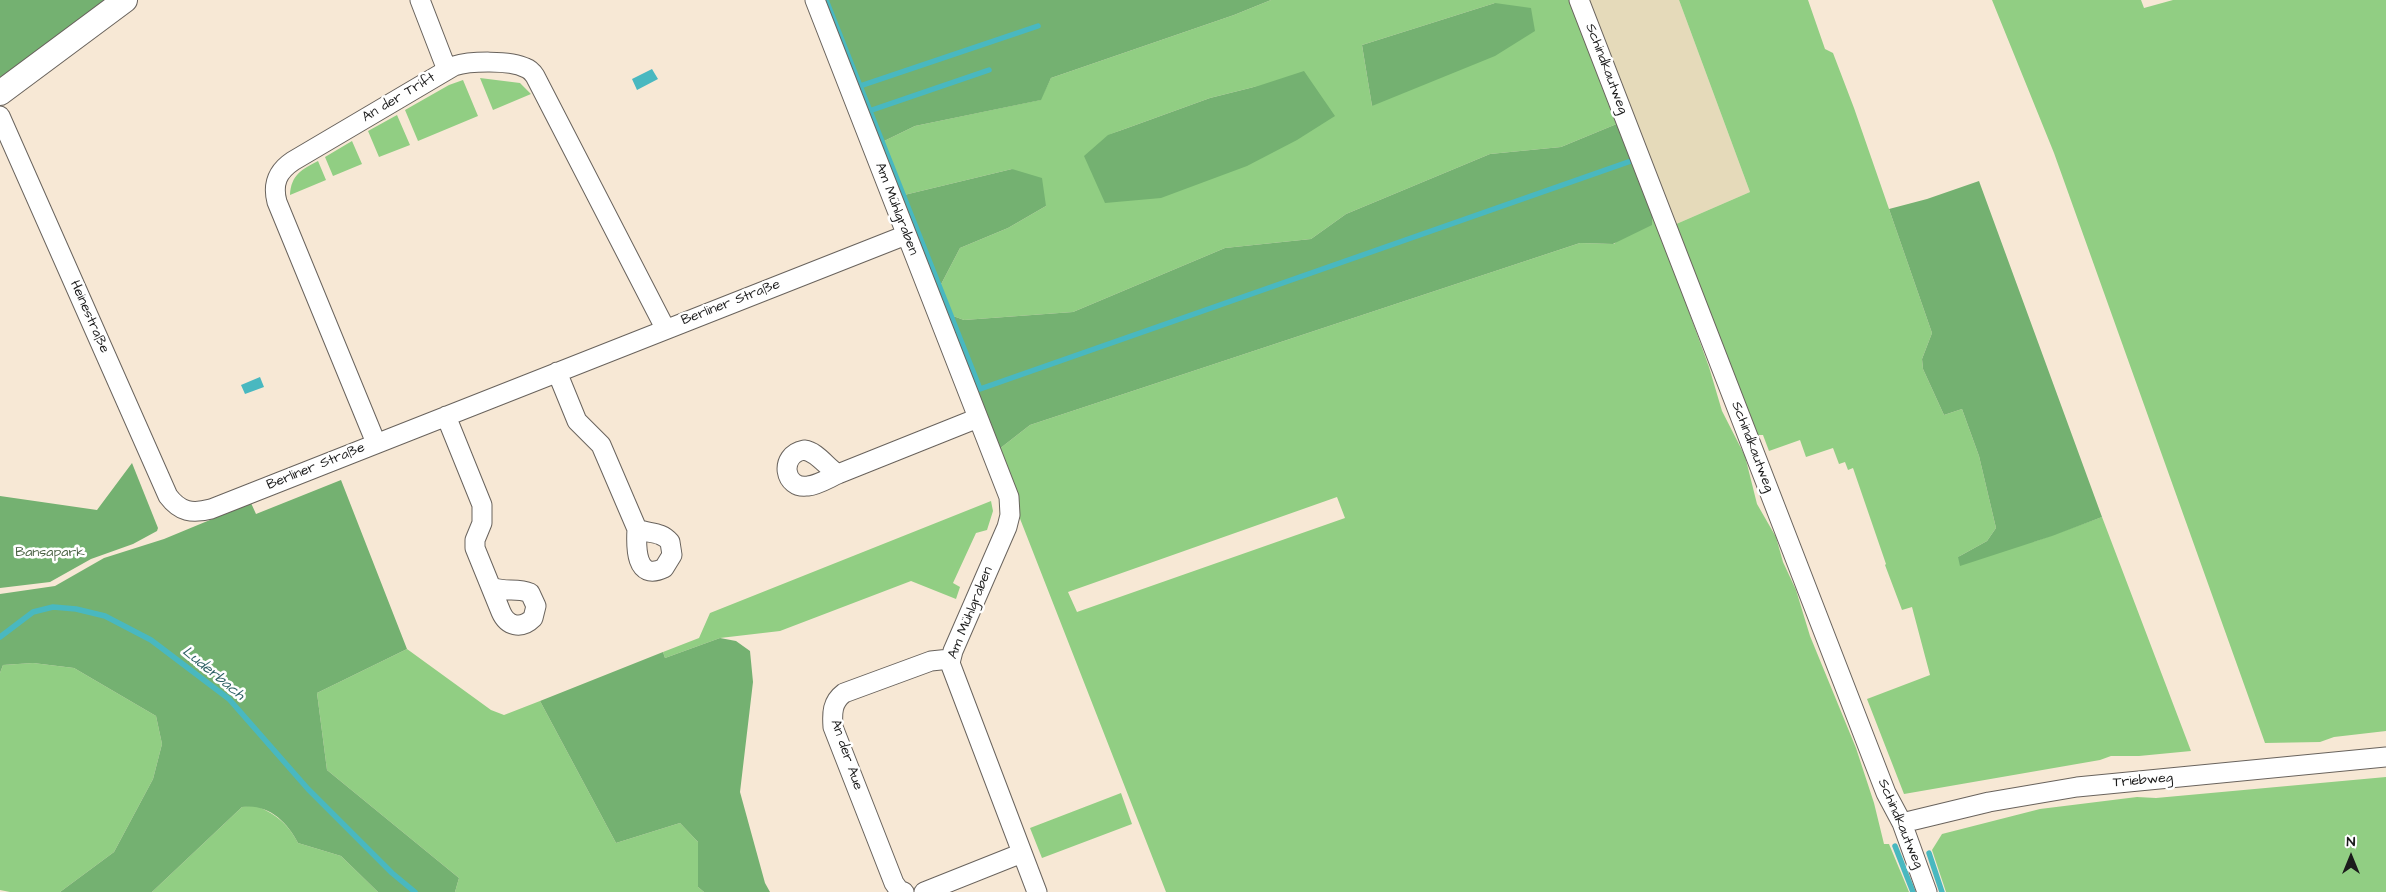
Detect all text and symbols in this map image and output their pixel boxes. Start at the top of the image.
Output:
street label: Schindkautweg [1581,21,1631,117]
street label: An der Trift [359,70,439,126]
street label: Am Mühlgraben [871,160,921,258]
street label: Berliner Straße [679,276,783,330]
street label: Heinestraße [66,278,112,356]
street label: Schindkautweg [1727,399,1777,495]
street label: Berliner Straße [264,440,368,494]
park label: Bansapark [15,545,85,561]
street label: Am Mühlgraben [945,565,997,661]
water label: Luderbach [178,643,248,705]
street label: An der Aue [826,718,866,792]
street label: Triebweg [2112,770,2174,792]
street label: Schindkautweg [1874,777,1926,871]
north arrow [2326,832,2376,882]
text: N [2347,832,2355,852]

